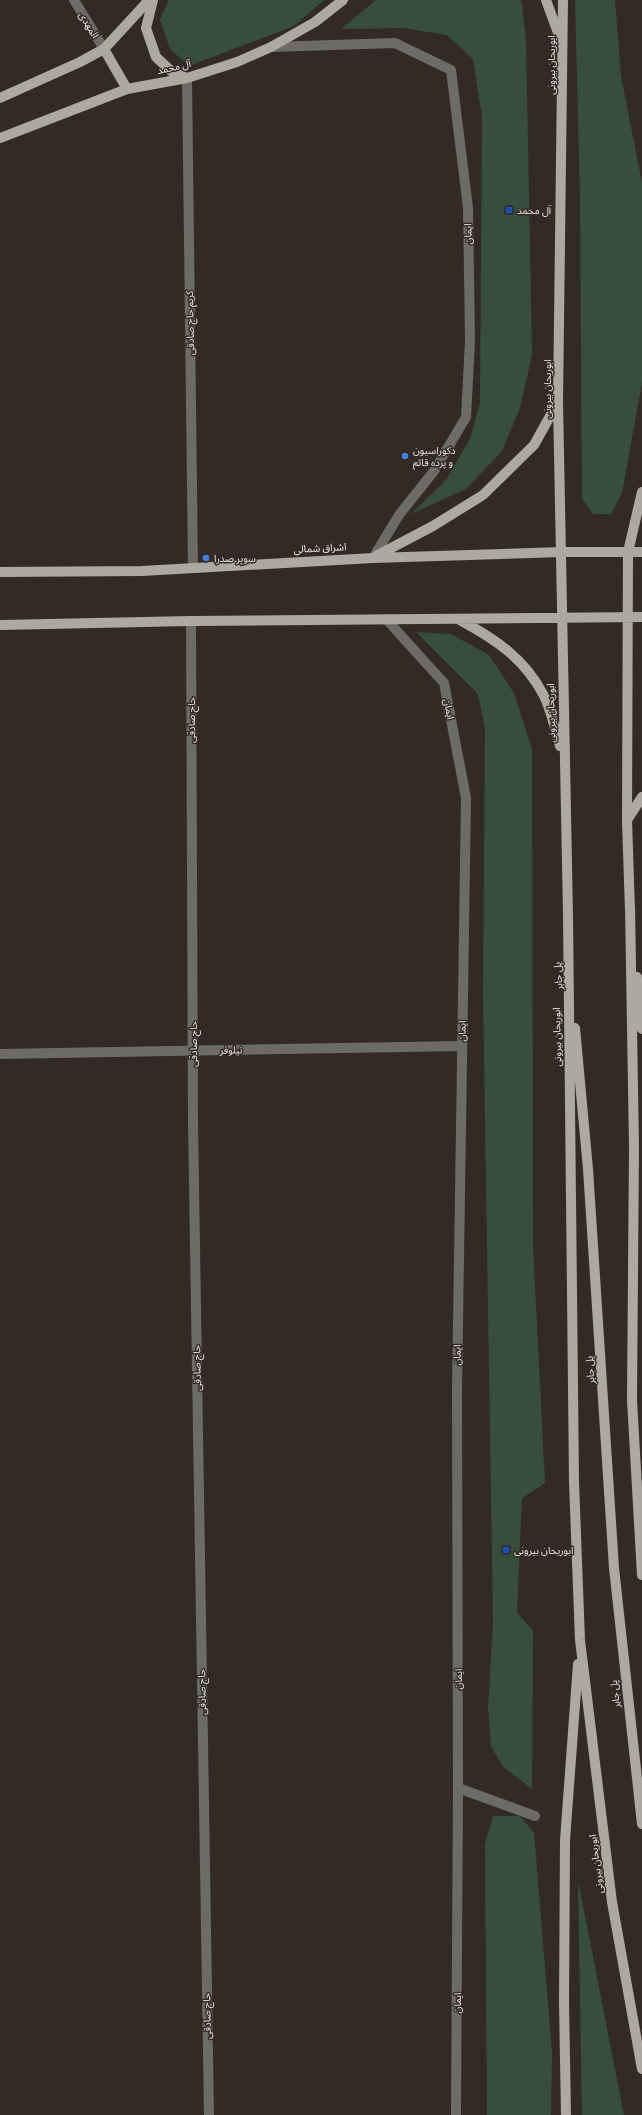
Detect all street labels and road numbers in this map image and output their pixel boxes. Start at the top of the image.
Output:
street label: المهدی [75,9,103,41]
street label: ابوریحان بیرونی [544,35,559,95]
street label: آل محمد [156,56,193,78]
street label: ایمان [460,223,476,245]
street label: کریم حاج صادقی [182,290,198,355]
street label: ابوریحان بیرونی [540,359,555,419]
street label: اشراق شمالی [293,539,347,557]
street label: ابوریحان بیرونی [543,683,559,743]
street label: حاج صادقی [184,697,199,743]
street label: ایمان [440,697,458,721]
street label: پل جابر [550,962,567,991]
street label: ابوریحان بیرونی [549,1007,565,1067]
street label: ایمان [454,1020,470,1042]
street label: حاج صادقی [186,1021,201,1067]
street label: نیلوفر [219,1042,243,1058]
street label: ایمان [449,1344,465,1366]
street label: حاج صادقی [189,1345,205,1391]
street label: پل جابر [582,1356,599,1385]
street label: حاج صادقی [194,1669,210,1715]
street label: ایمان [451,1669,466,1689]
street label: پل جابر [606,1679,624,1710]
street label: ابوریحان بیرونی [585,1834,607,1894]
street label: حاج صادقی [199,1993,215,2039]
street label: ایمان [450,1993,465,2013]

